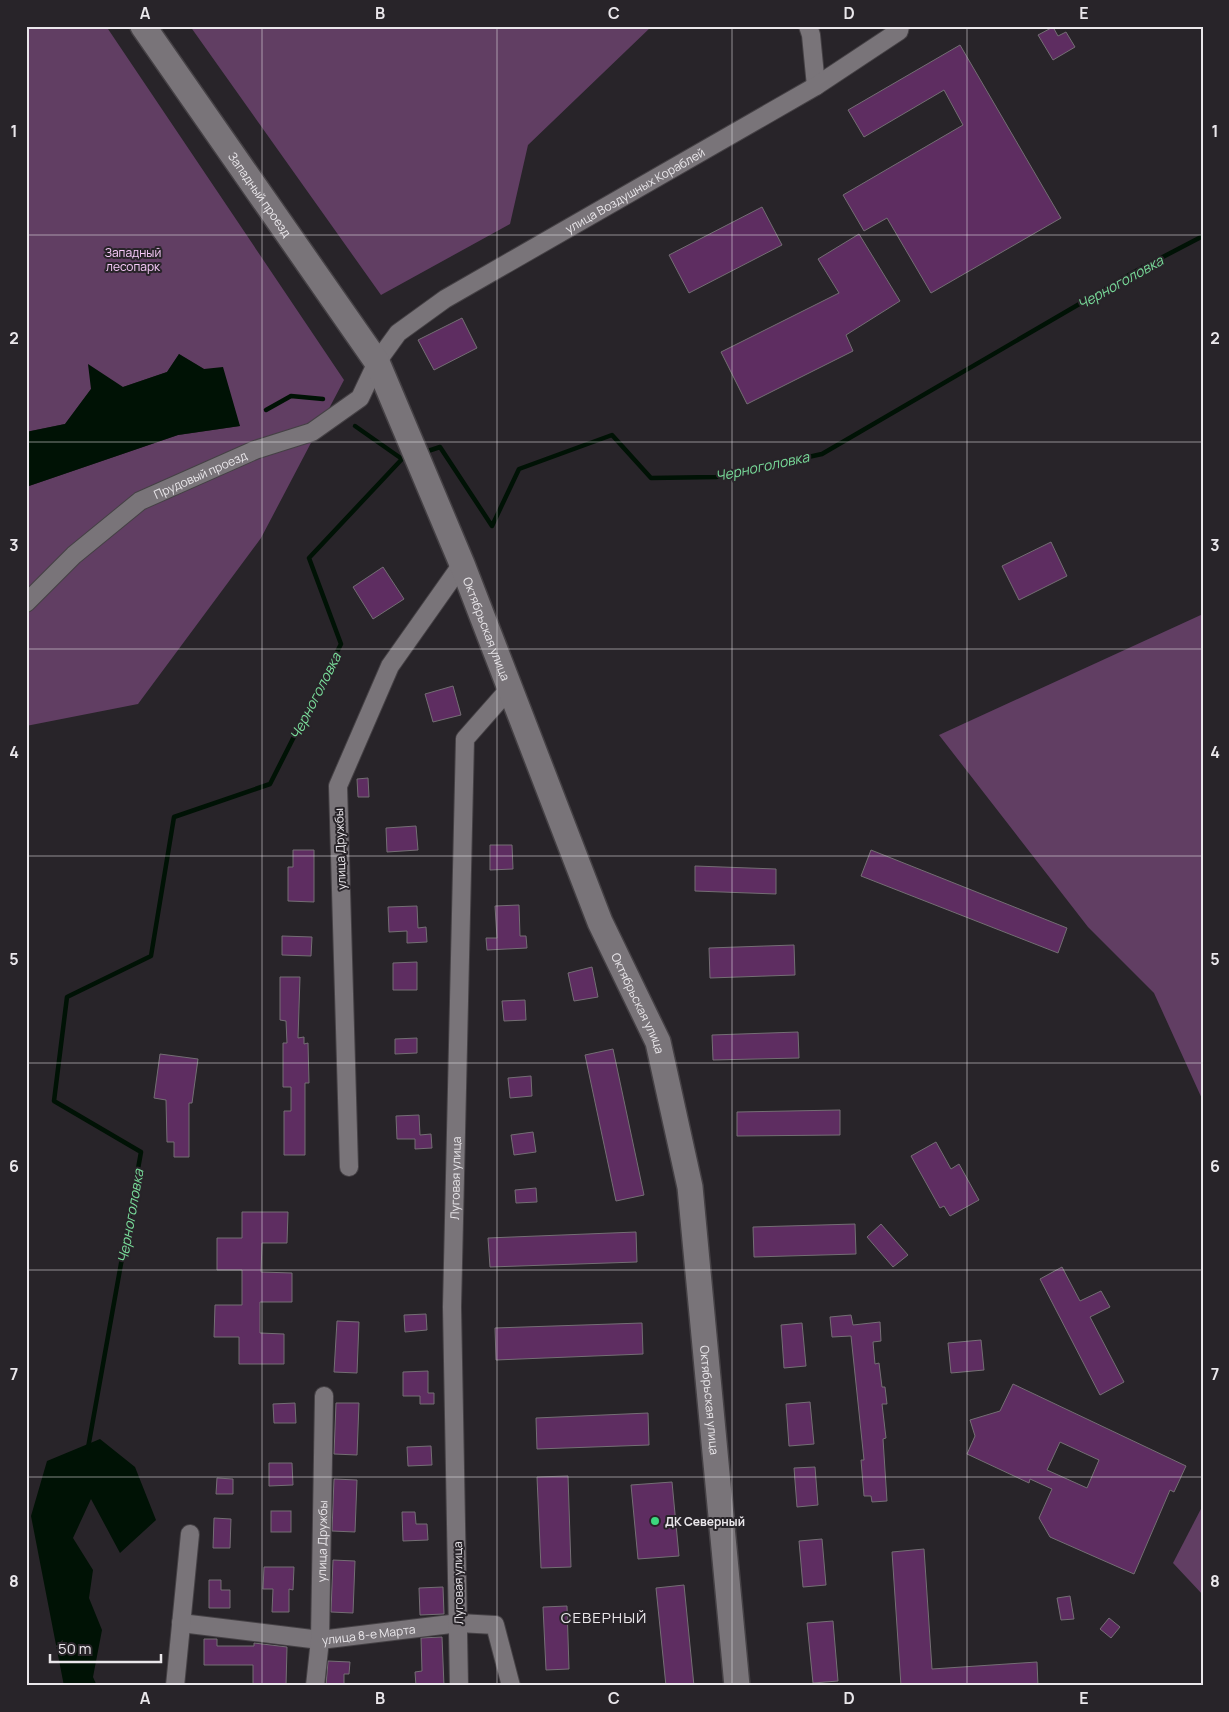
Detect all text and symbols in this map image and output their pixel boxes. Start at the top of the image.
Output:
text: A [140,2,151,24]
text: B [375,2,385,24]
text: C [608,2,620,24]
text: D [843,2,855,24]
text: E [1079,2,1089,24]
text: 1 [10,120,18,142]
text: 1 [1211,120,1219,142]
street label: улица Воздушных Кораблей [562,143,708,237]
street label: Западный проезд [225,148,296,240]
park label: Западный лесопарк [105,244,161,275]
water label: Черноголовка [1074,250,1167,313]
text: 2 [9,327,19,349]
text: 2 [1210,327,1220,349]
street label: Прудовый проезд [151,446,250,502]
water label: Черноголовка [713,447,812,485]
text: 3 [9,534,19,556]
text: 3 [1210,534,1220,556]
street label: Октябрьская улица [459,574,515,683]
water label: Черноголовка [285,648,346,743]
text: 4 [9,741,19,763]
text: 4 [1210,741,1220,763]
street label: улица Дружбы [330,808,350,890]
text: 5 [9,948,19,970]
text: 5 [1210,948,1220,970]
street label: Октябрьская улица [607,950,669,1055]
street label: Луговая улица [445,1136,464,1220]
text: 6 [9,1155,19,1177]
text: 6 [1210,1155,1220,1177]
water label: Черноголовка [112,1166,148,1265]
street label: Октябрьская улица [696,1344,724,1456]
text: 7 [10,1363,18,1385]
text: 7 [1211,1363,1219,1385]
street label: улица Дружбы [312,1500,331,1582]
place label: ДК Северный [665,1513,745,1530]
marker: ДК Северный [649,1515,661,1527]
street label: Луговая улица [449,1541,467,1625]
text: 8 [9,1570,19,1592]
text: 8 [1210,1570,1220,1592]
district label: СЕВЕРНЫЙ [561,1607,647,1628]
street label: улица 8-е Марта [321,1620,416,1648]
scale bar [50,1632,161,1664]
text: 50 m [58,1638,92,1659]
text: A [140,1687,151,1709]
text: B [375,1687,385,1709]
text: C [608,1687,620,1709]
text: D [843,1687,855,1709]
text: E [1079,1687,1089,1709]

